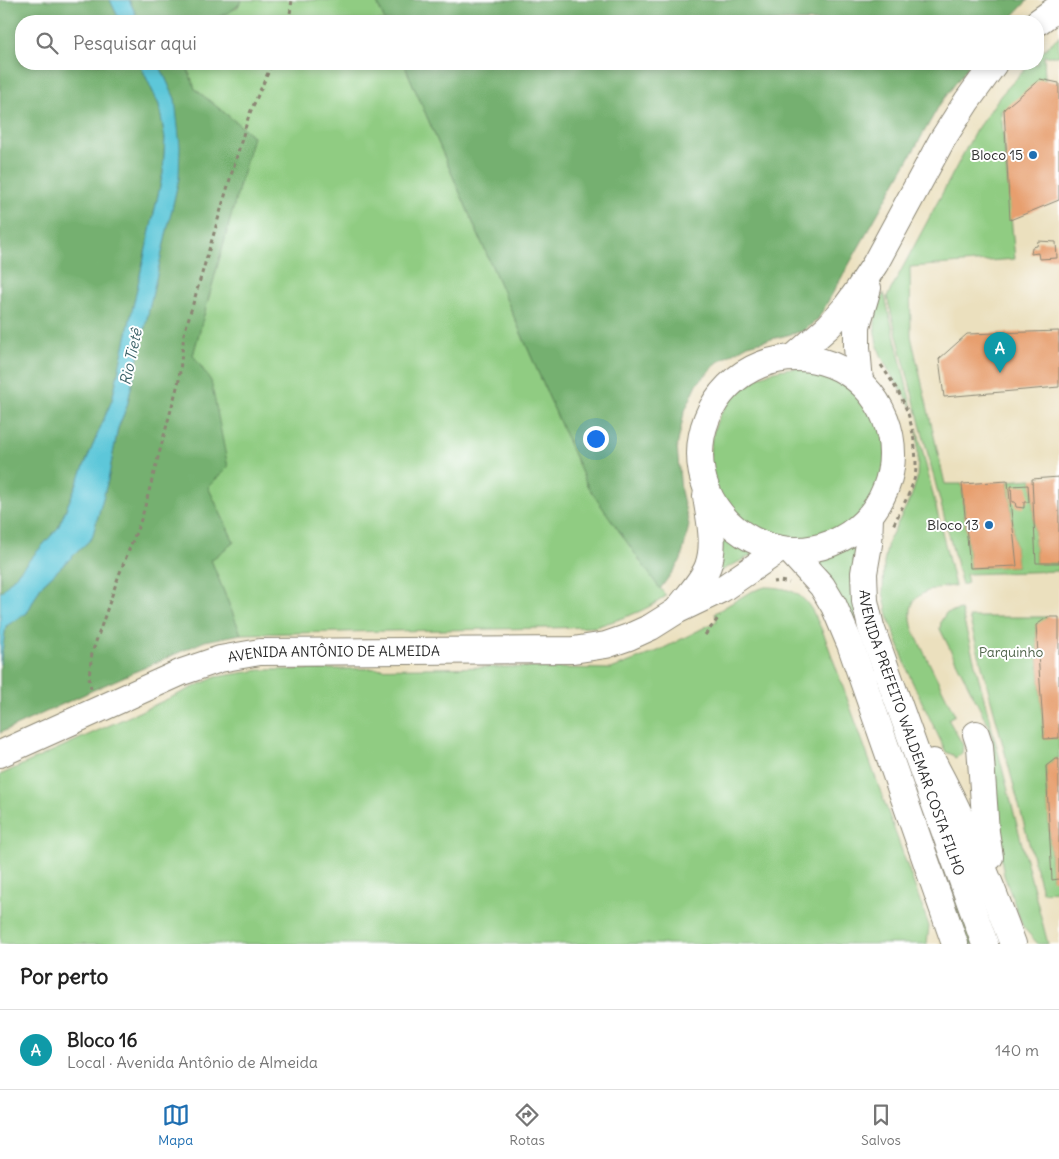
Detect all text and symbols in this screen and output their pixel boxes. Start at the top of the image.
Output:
search box [15,15,1044,70]
icon: search [33,29,61,57]
text: Pesquisar aqui [73,31,197,55]
place label: Bloco 15 [971,146,1023,164]
marker: Bloco 15 [1027,149,1039,161]
water label: Rio Tietê [115,325,146,387]
pin: A [984,332,1016,373]
your location [583,426,609,452]
place label: Bloco 13 [927,516,979,534]
marker: Bloco 13 [983,519,995,531]
street label: AVENIDA PREFEITO WALDEMAR COSTA FILHO [856,589,969,878]
street label: AVENIDA ANTÔNIO DE ALMEIDA [226,642,440,667]
park label: Parquinho [979,643,1043,661]
text: Por perto [20,963,108,990]
text: Bloco 16 [67,1028,138,1052]
text: A [31,1040,41,1060]
text: 140 m [995,1040,1039,1060]
text: Local · Avenida Antônio de Almeida [67,1052,318,1072]
tab: Mapa [158,1101,193,1149]
tab: Rotas [509,1101,545,1149]
tab: Salvos [861,1101,901,1149]

